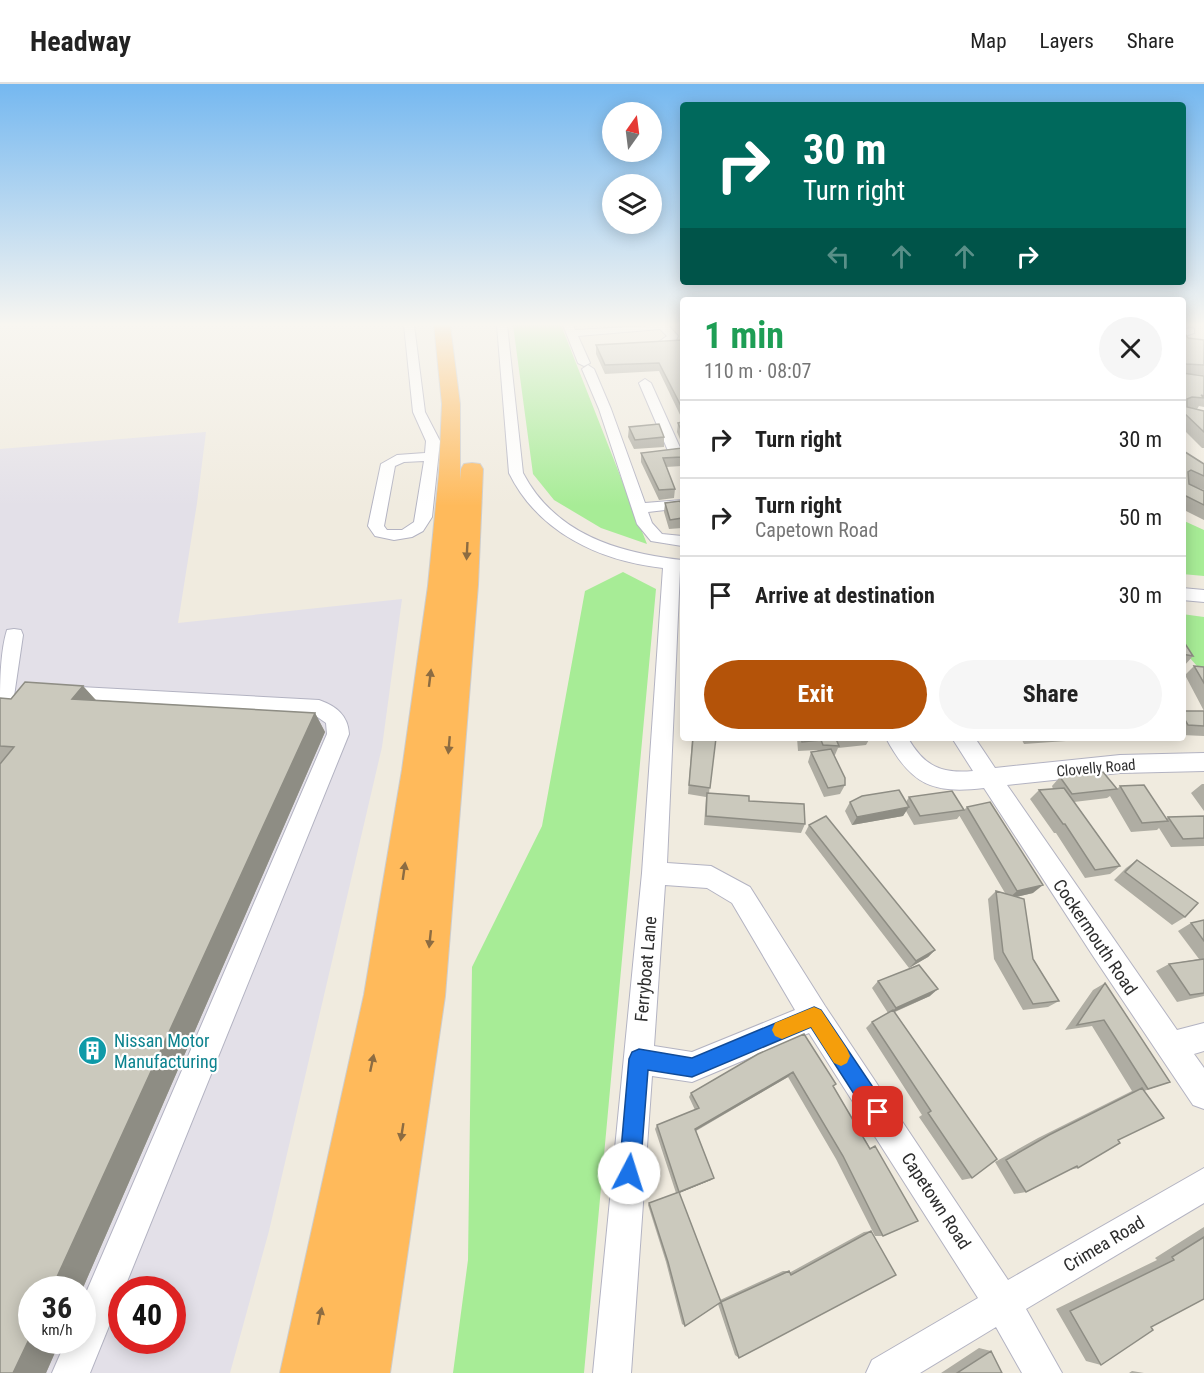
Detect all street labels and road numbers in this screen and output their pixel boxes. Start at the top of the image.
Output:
street label: Clovelly Road [1056,756,1136,780]
street label: Cockermouth Road [1049,875,1142,999]
street label: Ferryboat Lane [630,915,661,1023]
street label: Capetown Road [897,1148,975,1253]
street label: Crimea Road [1059,1211,1148,1276]

